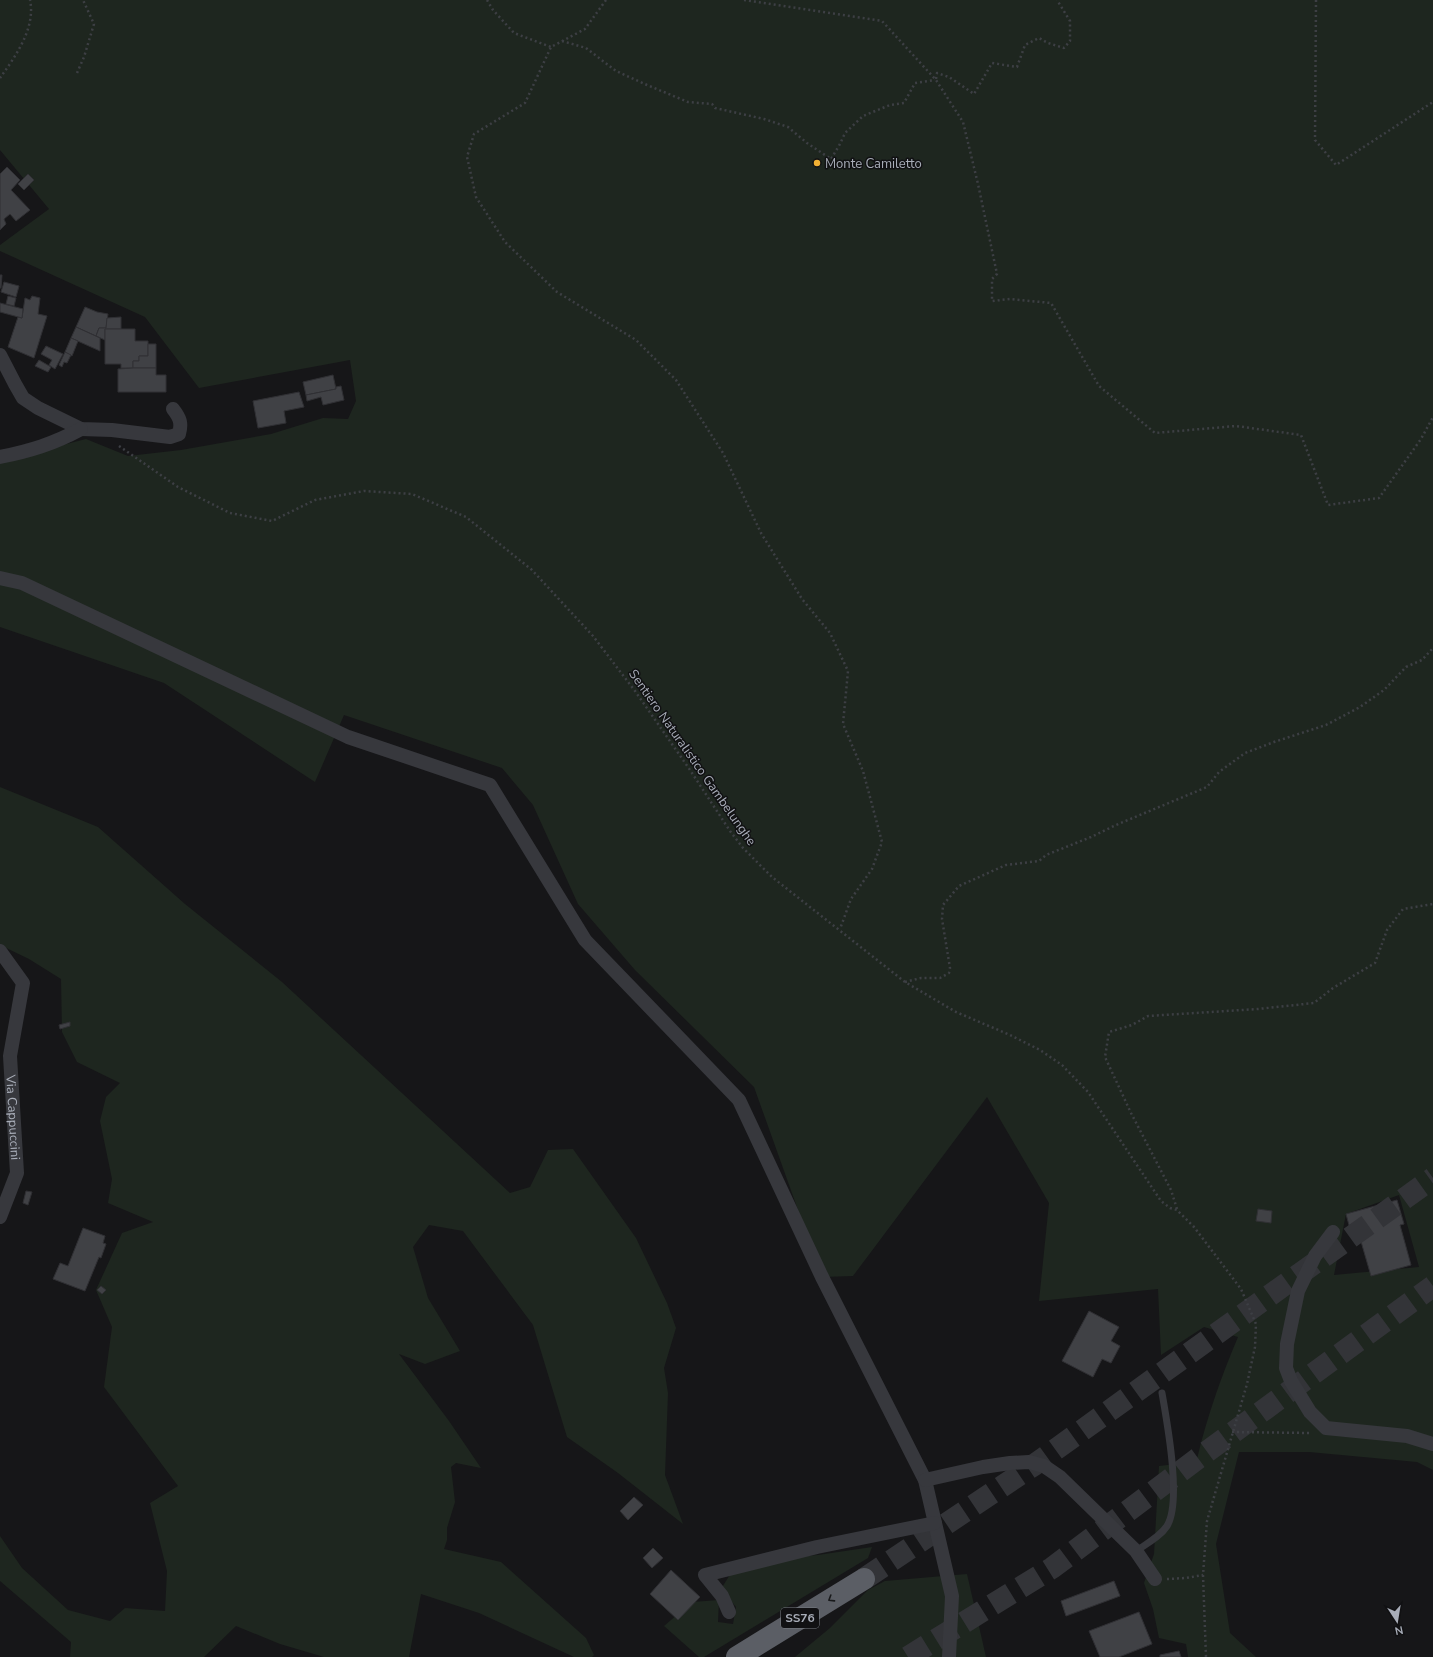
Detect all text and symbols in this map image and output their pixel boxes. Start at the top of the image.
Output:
place label: Monte Camiletto [825,155,922,173]
marker: Monte Camiletto [812,158,822,168]
street label: Sentiero Naturalistico Gambelunghe [624,666,760,849]
street label: Via Cappuccini [1,1073,24,1161]
one-way arrow [828,1594,835,1602]
north arrow [1377,1601,1417,1641]
road number: SS76 [781,1608,819,1628]
text: N [1393,1622,1405,1638]

